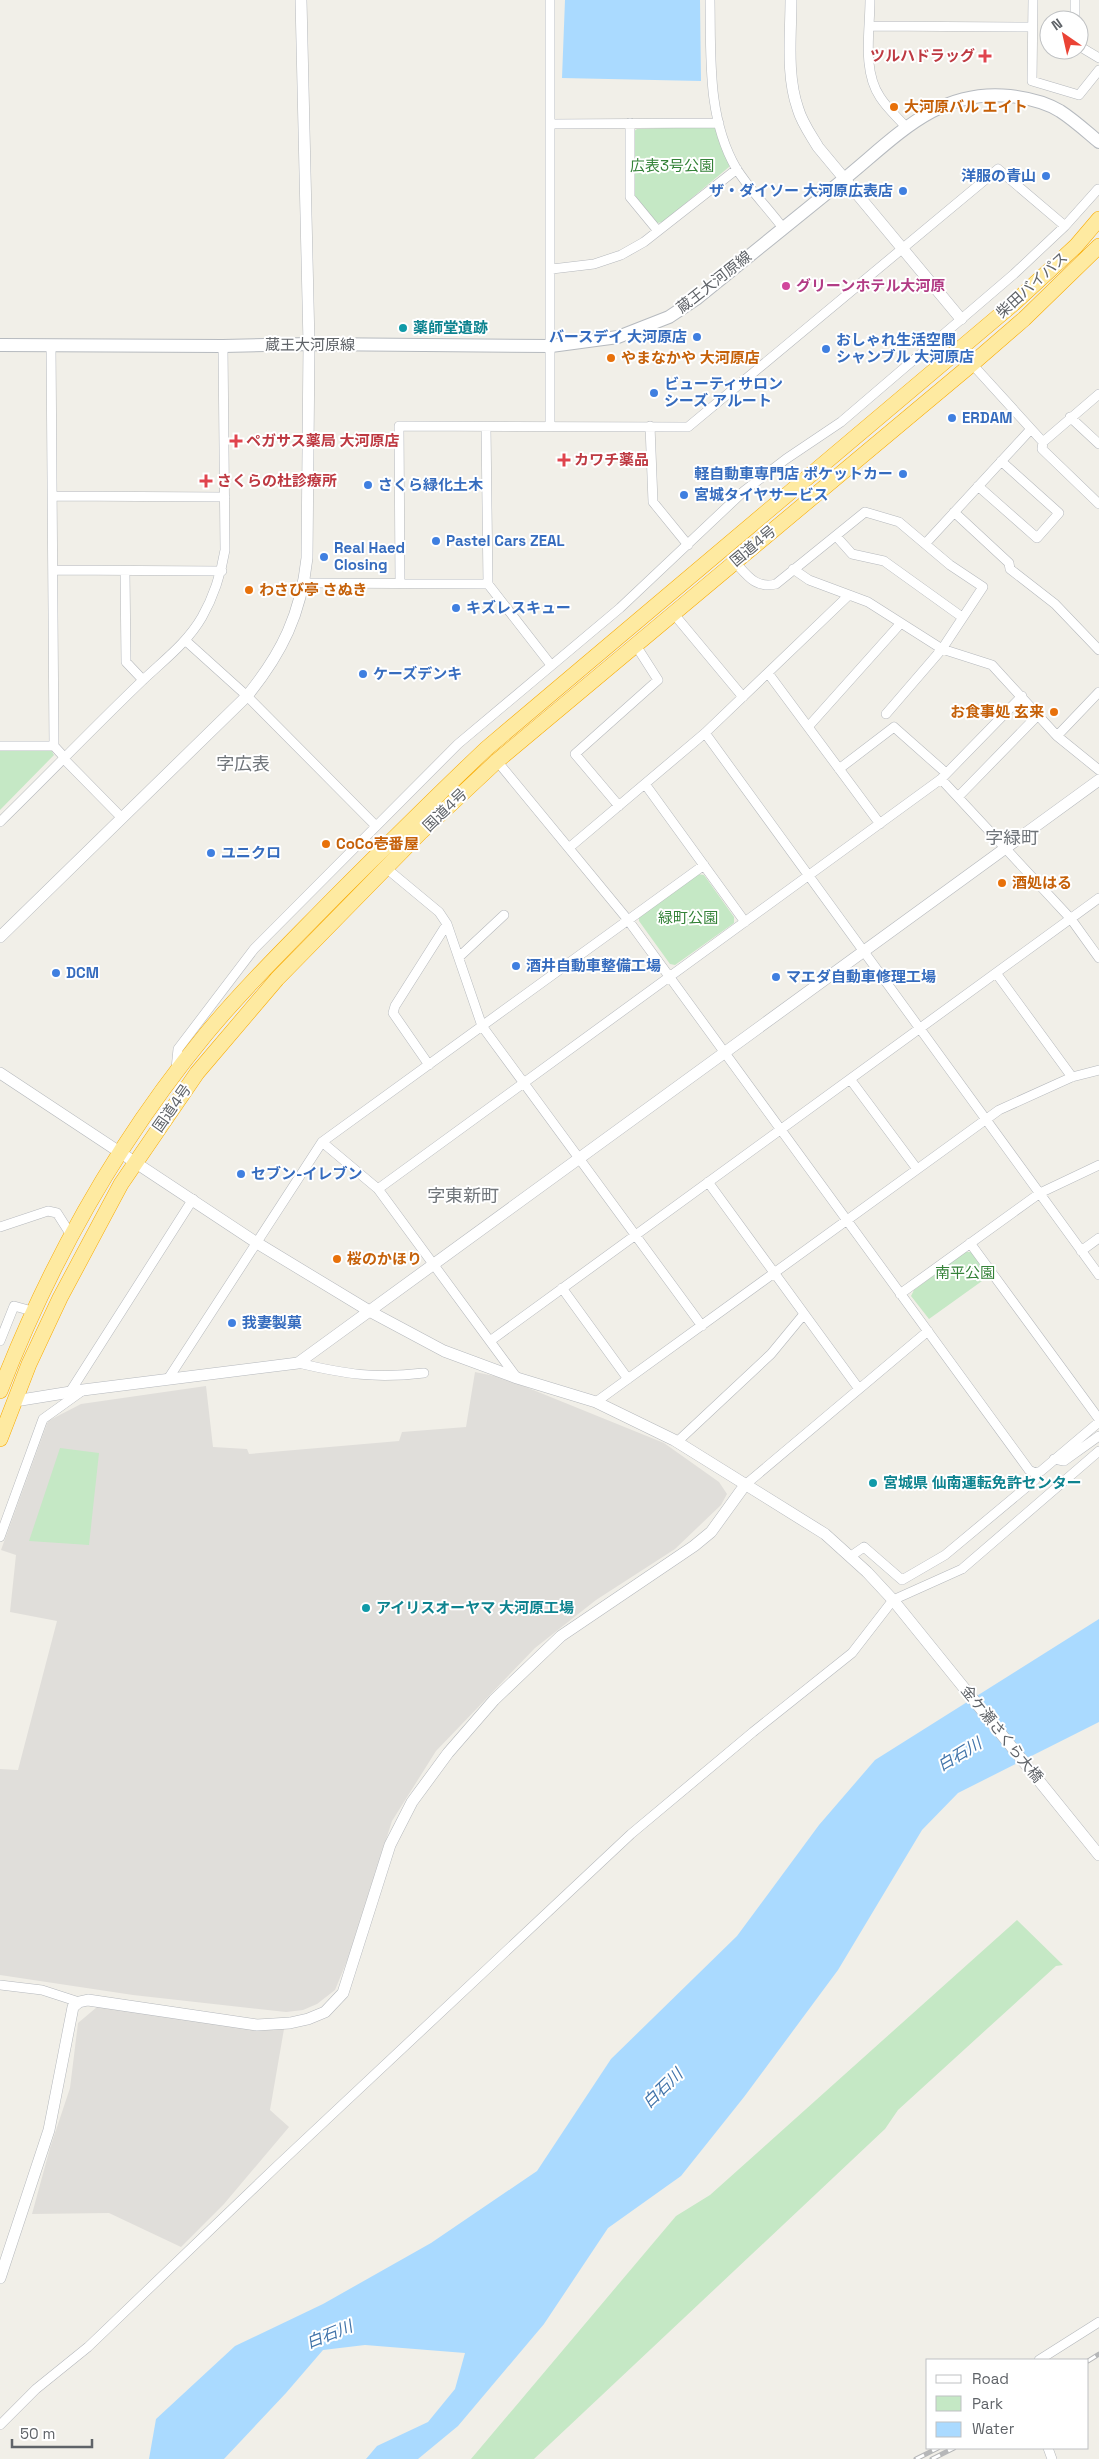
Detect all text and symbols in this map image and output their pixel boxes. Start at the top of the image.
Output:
north arrow [1039,10,1089,60]
text: N [1048,14,1066,34]
place label: ツルハドラッグ [870,46,975,65]
marker: ツルハドラッグ [979,50,991,62]
place label: 大河原バル エイト [904,97,1028,116]
marker: 大河原バル エイト [888,101,900,113]
park label: 広表3号公園 [630,156,714,175]
place label: 洋服の青山 [961,166,1036,185]
marker: 洋服の青山 [1040,170,1052,182]
place label: ザ・ダイソー 大河原広表店 [709,181,893,200]
marker: ザ・ダイソー 大河原広表店 [897,185,909,197]
street label: 蔵王大河原線 [672,246,755,317]
street label: 柴田バイパス [992,248,1071,322]
place label: グリーンホテル大河原 [796,276,945,295]
marker: グリーンホテル大河原 [780,280,792,292]
place label: 薬師堂遺跡 [413,318,488,337]
marker: 薬師堂遺跡 [397,322,409,334]
place label: バースデイ 大河原店 [549,327,687,346]
place label: おしゃれ生活空間 シャンブル 大河原店 [836,330,974,366]
marker: バースデイ 大河原店 [691,331,703,343]
street label: 蔵王大河原線 [265,335,355,354]
marker: おしゃれ生活空間 シャンブル 大河原店 [820,343,832,355]
place label: やまなかや 大河原店 [621,348,760,367]
marker: やまなかや 大河原店 [605,352,617,364]
place label: ビューティサロン シーズ アルート [664,374,783,410]
marker: ビューティサロン シーズ アルート [648,387,660,399]
place label: ERDAM [962,408,1012,427]
marker: ERDAM [946,412,958,424]
place label: ペガサス薬局 大河原店 [246,431,400,450]
marker: ペガサス薬局 大河原店 [230,435,242,447]
place label: カワチ薬品 [574,450,649,469]
marker: カワチ薬品 [558,454,570,466]
place label: 軽自動車専門店 ポケットカー [694,464,893,483]
marker: 軽自動車専門店 ポケットカー [897,468,909,480]
place label: さくらの杜診療所 [217,471,337,490]
marker: さくらの杜診療所 [199,474,213,488]
place label: さくら緑化土木 [378,475,483,494]
marker: さくら緑化土木 [362,479,374,491]
place label: 宮城タイヤサービス [694,485,829,504]
marker: 宮城タイヤサービス [678,489,690,501]
street label: 国道4号 [726,521,780,570]
place label: Pastel Cars ZEAL [446,531,565,550]
marker: Pastel Cars ZEAL [430,535,442,547]
place label: Real Haed Closing [334,538,405,574]
marker: Real Haed Closing [318,551,330,563]
place label: わさび亭 さぬき [259,580,368,599]
marker: わさび亭 さぬき [243,584,255,596]
place label: キズレスキュー [466,598,571,617]
marker: キズレスキュー [450,602,462,614]
place label: ケーズデンキ [373,664,462,683]
marker: ケーズデンキ [357,668,369,680]
place label: お食事処 玄来 [950,702,1044,721]
marker: お食事処 玄来 [1048,706,1060,718]
district label: 字広表 [216,752,270,775]
street label: 国道4号 [418,784,471,835]
district label: 字緑町 [985,826,1039,849]
place label: CoCo壱番屋 [336,834,419,853]
marker: CoCo壱番屋 [320,838,332,850]
place label: ユニクロ [221,843,281,862]
marker: ユニクロ [205,847,217,859]
place label: 酒処はる [1012,873,1072,892]
marker: 酒処はる [996,877,1008,889]
park label: 緑町公園 [658,908,718,927]
place label: 酒井自動車整備工場 [526,956,661,975]
marker: 酒井自動車整備工場 [510,960,522,972]
place label: DCM [66,963,99,982]
marker: DCM [50,967,62,979]
place label: マエダ自動車修理工場 [786,967,936,986]
marker: マエダ自動車修理工場 [770,971,782,983]
street label: 国道4号 [148,1080,195,1135]
place label: セブン-イレブン [251,1164,362,1183]
marker: セブン-イレブン [235,1168,247,1180]
district label: 字東新町 [427,1184,499,1207]
place label: 桜のかほり [347,1249,422,1268]
marker: 桜のかほり [331,1253,343,1265]
park label: 南平公園 [935,1263,995,1282]
place label: 我妻製菓 [242,1313,302,1332]
marker: 我妻製菓 [226,1317,238,1329]
place label: 宮城県 仙南運転免許センター [883,1473,1082,1492]
marker: 宮城県 仙南運転免許センター [867,1477,879,1489]
place label: アイリスオーヤマ 大河原工場 [376,1598,574,1617]
marker: アイリスオーヤマ 大河原工場 [360,1602,372,1614]
street label: 金ケ瀬さくら大橋 [957,1681,1048,1786]
water label: 白石川 [933,1732,987,1776]
water label: 白石川 [638,2063,688,2113]
water label: 白石川 [303,2315,357,2353]
legend [926,2359,1089,2449]
text: Road [972,2369,1009,2388]
text: Park [972,2394,1003,2413]
scale bar [12,2416,92,2448]
text: Water [972,2419,1015,2438]
text: 50 m [20,2424,55,2443]

